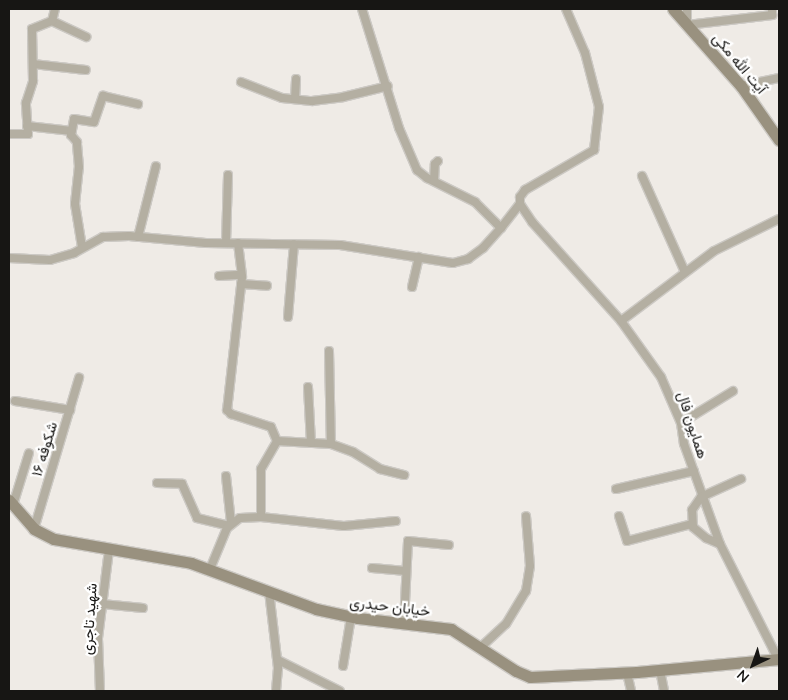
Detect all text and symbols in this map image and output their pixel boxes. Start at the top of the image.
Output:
street label: آیت الله مکی [709,29,771,97]
street label: همایون فال [674,389,712,461]
street label: شکوفه ۱۶ [27,419,61,479]
street label: شهید تاجری [78,582,100,656]
street label: خیابان حیدری [349,592,431,620]
north arrow [728,640,778,690]
text: N [733,666,753,686]

